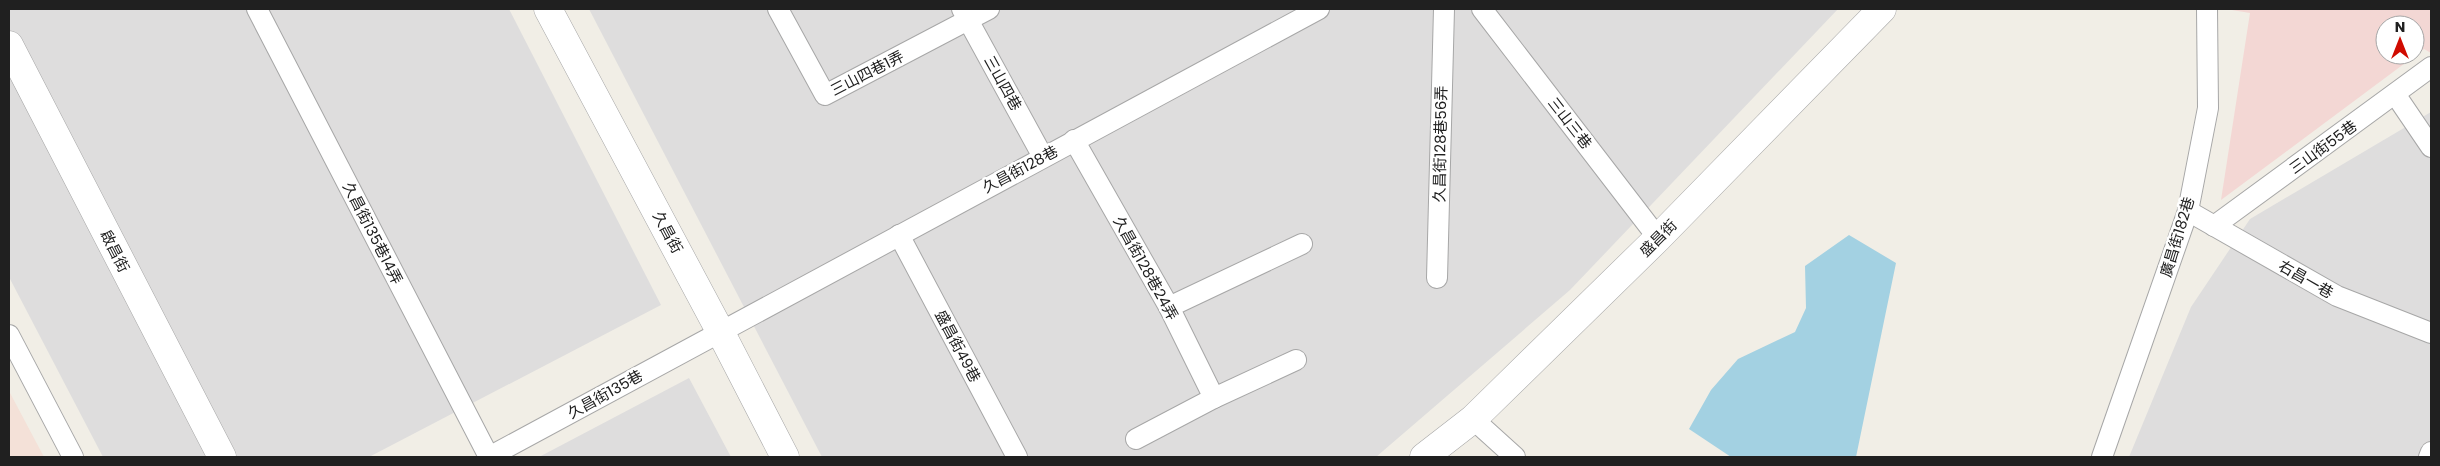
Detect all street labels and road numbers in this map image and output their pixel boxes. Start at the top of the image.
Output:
street label: 三山四巷1弄 [827,46,907,100]
street label: 三山四巷 [979,52,1027,114]
street label: 久昌街128巷56弄 [1428,85,1452,203]
street label: 三山三巷 [1543,93,1597,153]
street label: 三山街55巷 [2285,115,2361,179]
street label: 久昌街128巷 [978,140,1062,198]
street label: 久昌街135巷14弄 [338,178,408,288]
street label: 廣昌街182巷 [2155,194,2199,280]
street label: 久昌街 [648,207,688,257]
street label: 久昌街128巷24弄 [1109,212,1183,324]
street label: 盛昌街 [1635,215,1681,261]
street label: 啟昌街 [95,226,135,276]
street label: 右昌一巷 [2275,255,2337,303]
street label: 盛昌街49巷 [930,306,986,386]
street label: 久昌街135巷 [564,365,646,423]

